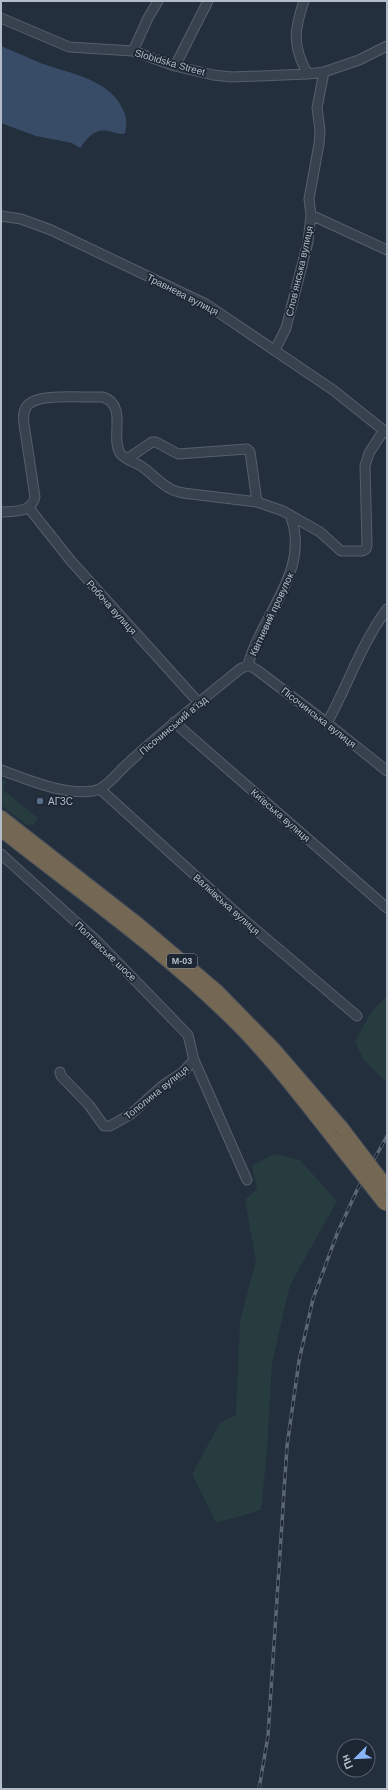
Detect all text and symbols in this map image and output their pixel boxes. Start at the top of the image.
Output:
street label: Slobidska Street [133,47,207,78]
street label: Слов’янська вулиця [284,225,315,318]
street label: Травнева вулиця [145,272,220,317]
street label: Квітневий провулок [247,570,296,658]
street label: Робоча вулиця [85,578,139,637]
street label: Пісочинська вулиця [279,685,358,750]
street label: Пісочинський в’їзд [137,694,210,757]
street label: Київська вулиця [249,787,313,844]
marker: АГЗС [35,796,45,806]
place label: АГЗС [48,796,73,807]
street label: Валківська вулиця [191,872,262,937]
street label: Полтавське шосе [73,919,139,984]
road number: М-03 [167,954,197,968]
street label: Тополина вулиця [122,1063,191,1122]
north arrow [336,1738,376,1778]
text: Пн [338,1753,355,1771]

